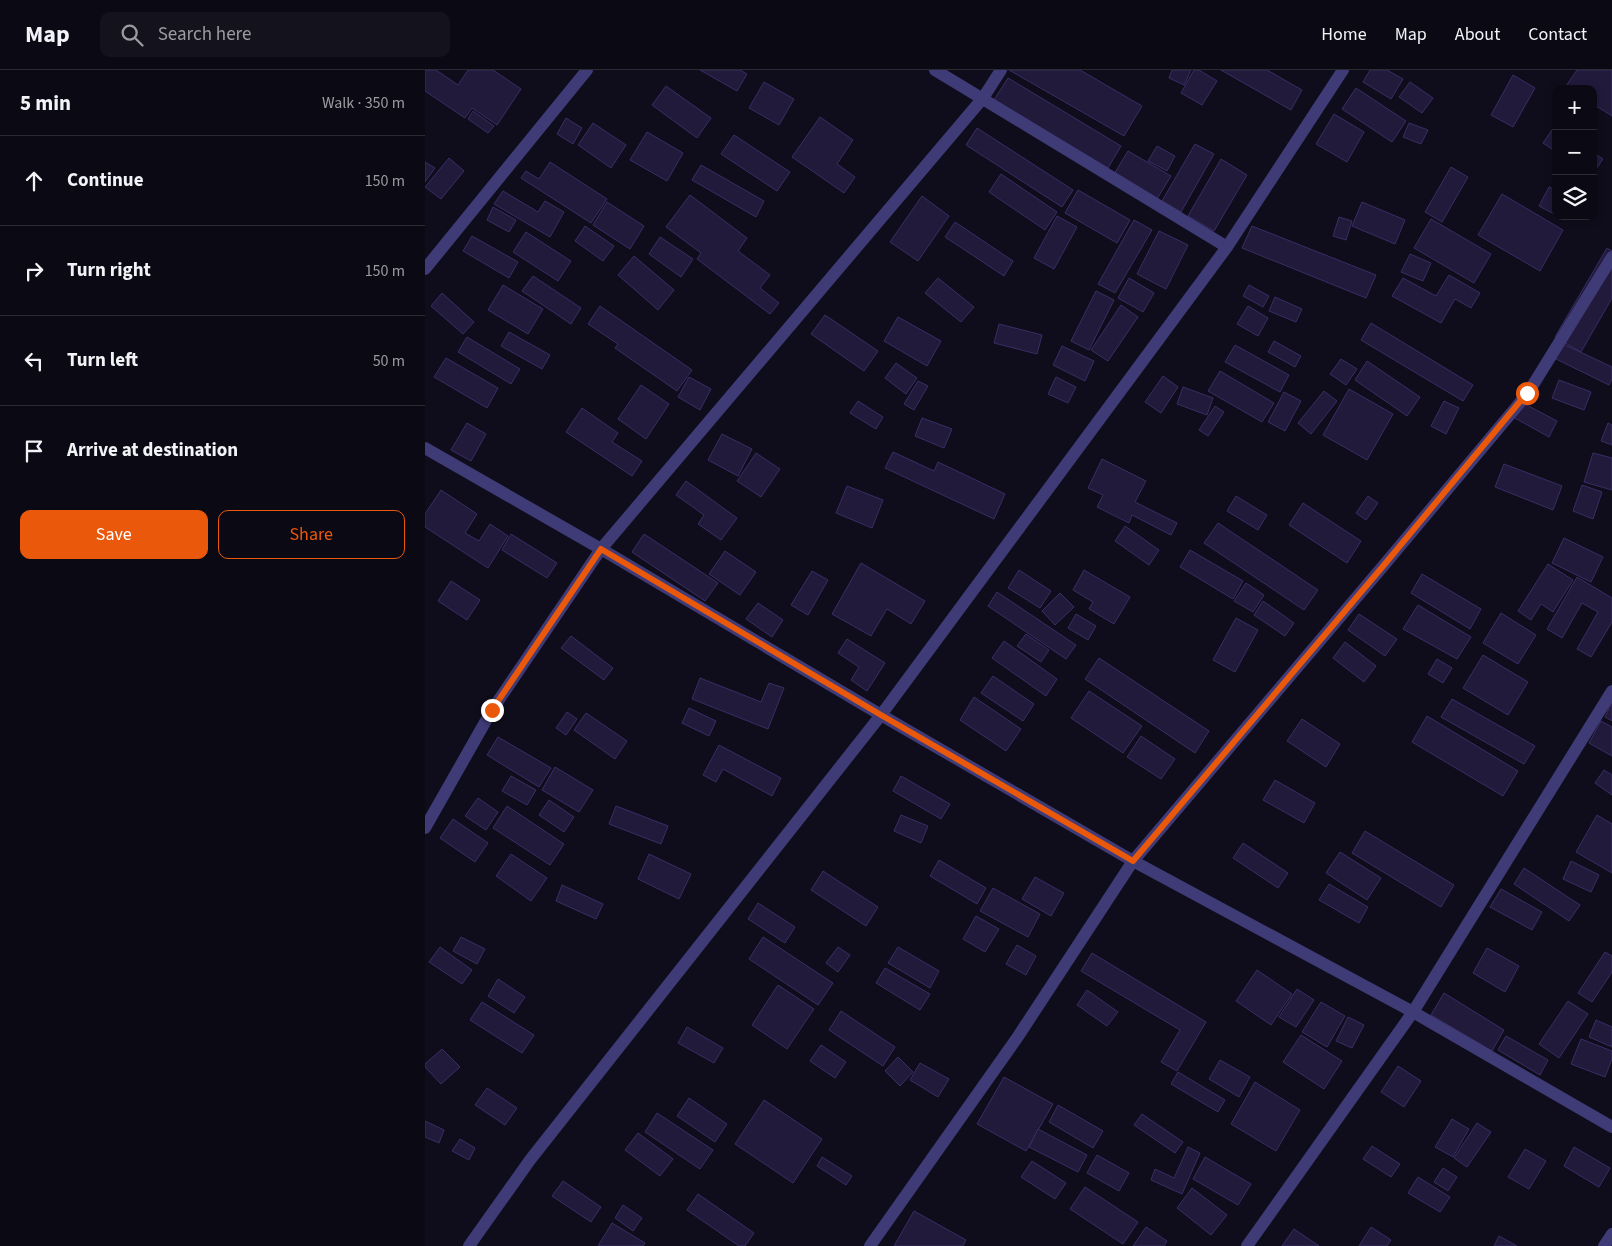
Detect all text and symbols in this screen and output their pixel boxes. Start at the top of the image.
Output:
search box [100,12,450,57]
text: Map [25,17,70,52]
icon: search [118,21,146,49]
text: Search here [158,21,251,48]
text: Home [1321,22,1367,47]
text: Map [1395,22,1427,47]
text: About [1455,22,1500,47]
text: Contact [1528,22,1587,47]
map controls [1552,85,1597,220]
button: + [1552,85,1597,130]
text: 5 min [20,88,71,118]
text: Walk · 350 m [322,92,405,114]
button: − [1552,130,1597,175]
icon: ahead [20,167,48,195]
text: Continue [67,167,144,194]
text: 150 m [365,170,405,192]
button: layers [1552,175,1597,220]
icon: right [20,257,48,285]
text: Turn right [67,257,151,284]
text: 150 m [365,260,405,282]
icon: left [20,347,48,375]
text: Turn left [67,347,138,374]
text: 50 m [373,350,405,372]
route start [1516,382,1539,405]
icon: arrive [20,437,48,465]
text: Arrive at destination [67,437,238,464]
button: Save [20,510,208,559]
button: Share [218,510,405,559]
route end [481,699,504,722]

